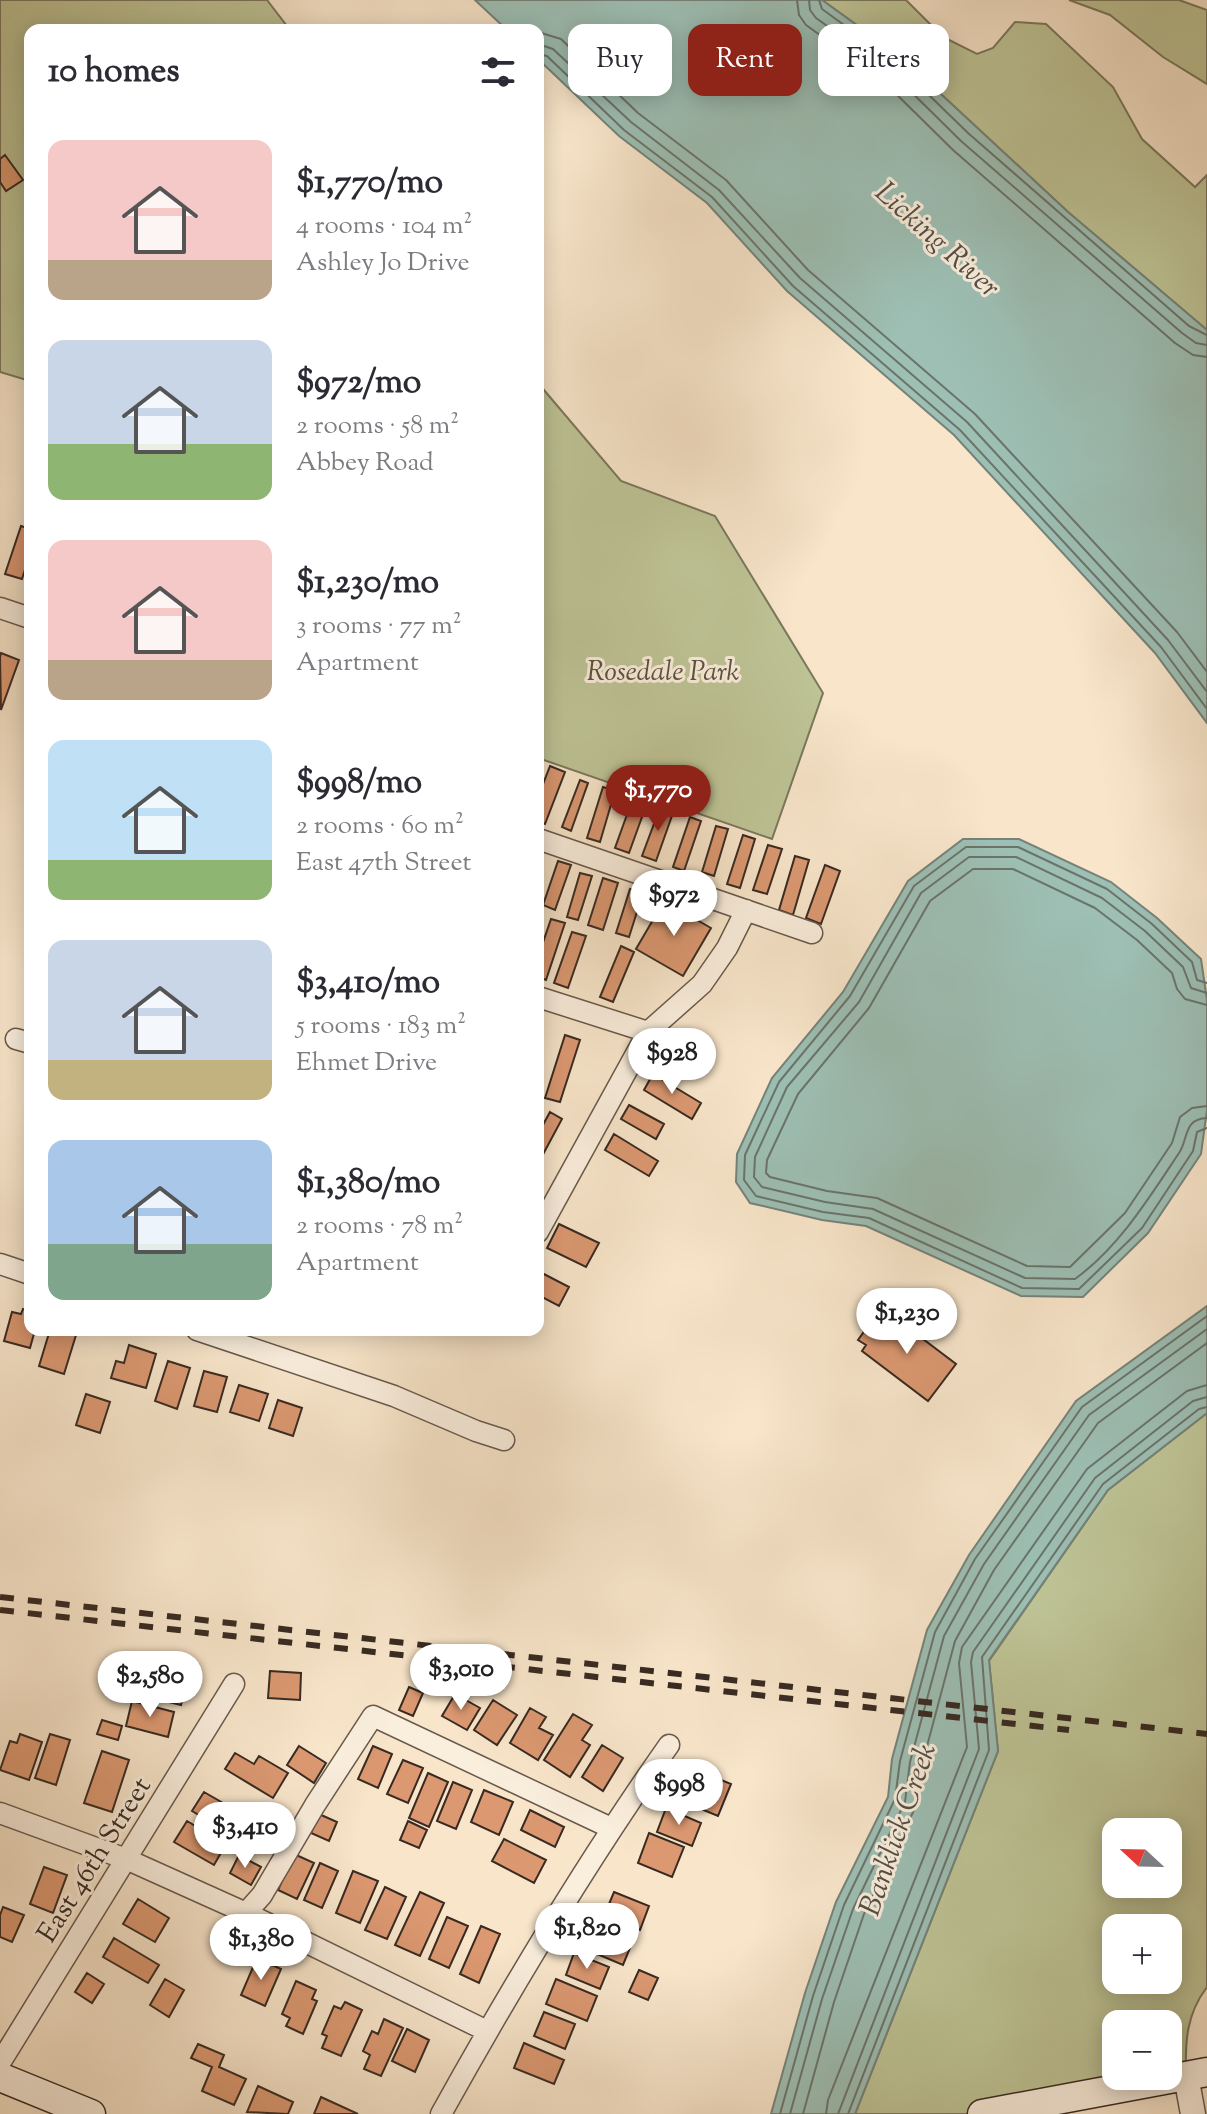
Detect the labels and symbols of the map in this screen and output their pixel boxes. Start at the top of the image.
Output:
water label: Licking River [864,173,1009,309]
park label: Rosedale Park [587,653,740,693]
pin: $1,770 [593,765,723,833]
pin: $972 [627,870,721,938]
pin: $928 [625,1028,719,1096]
pin: $1,230 [842,1288,972,1356]
pin: $3,010 [396,1644,526,1712]
pin: $2,580 [85,1651,215,1719]
water label: Banklick Creek [850,1738,949,1922]
pin: $998 [632,1759,726,1827]
street label: East 46th Street [29,1770,163,1951]
pin: $3,410 [180,1802,310,1870]
north arrow [1102,1818,1182,1898]
pin: $1,820 [522,1903,652,1971]
pin: $1,380 [196,1914,326,1982]

